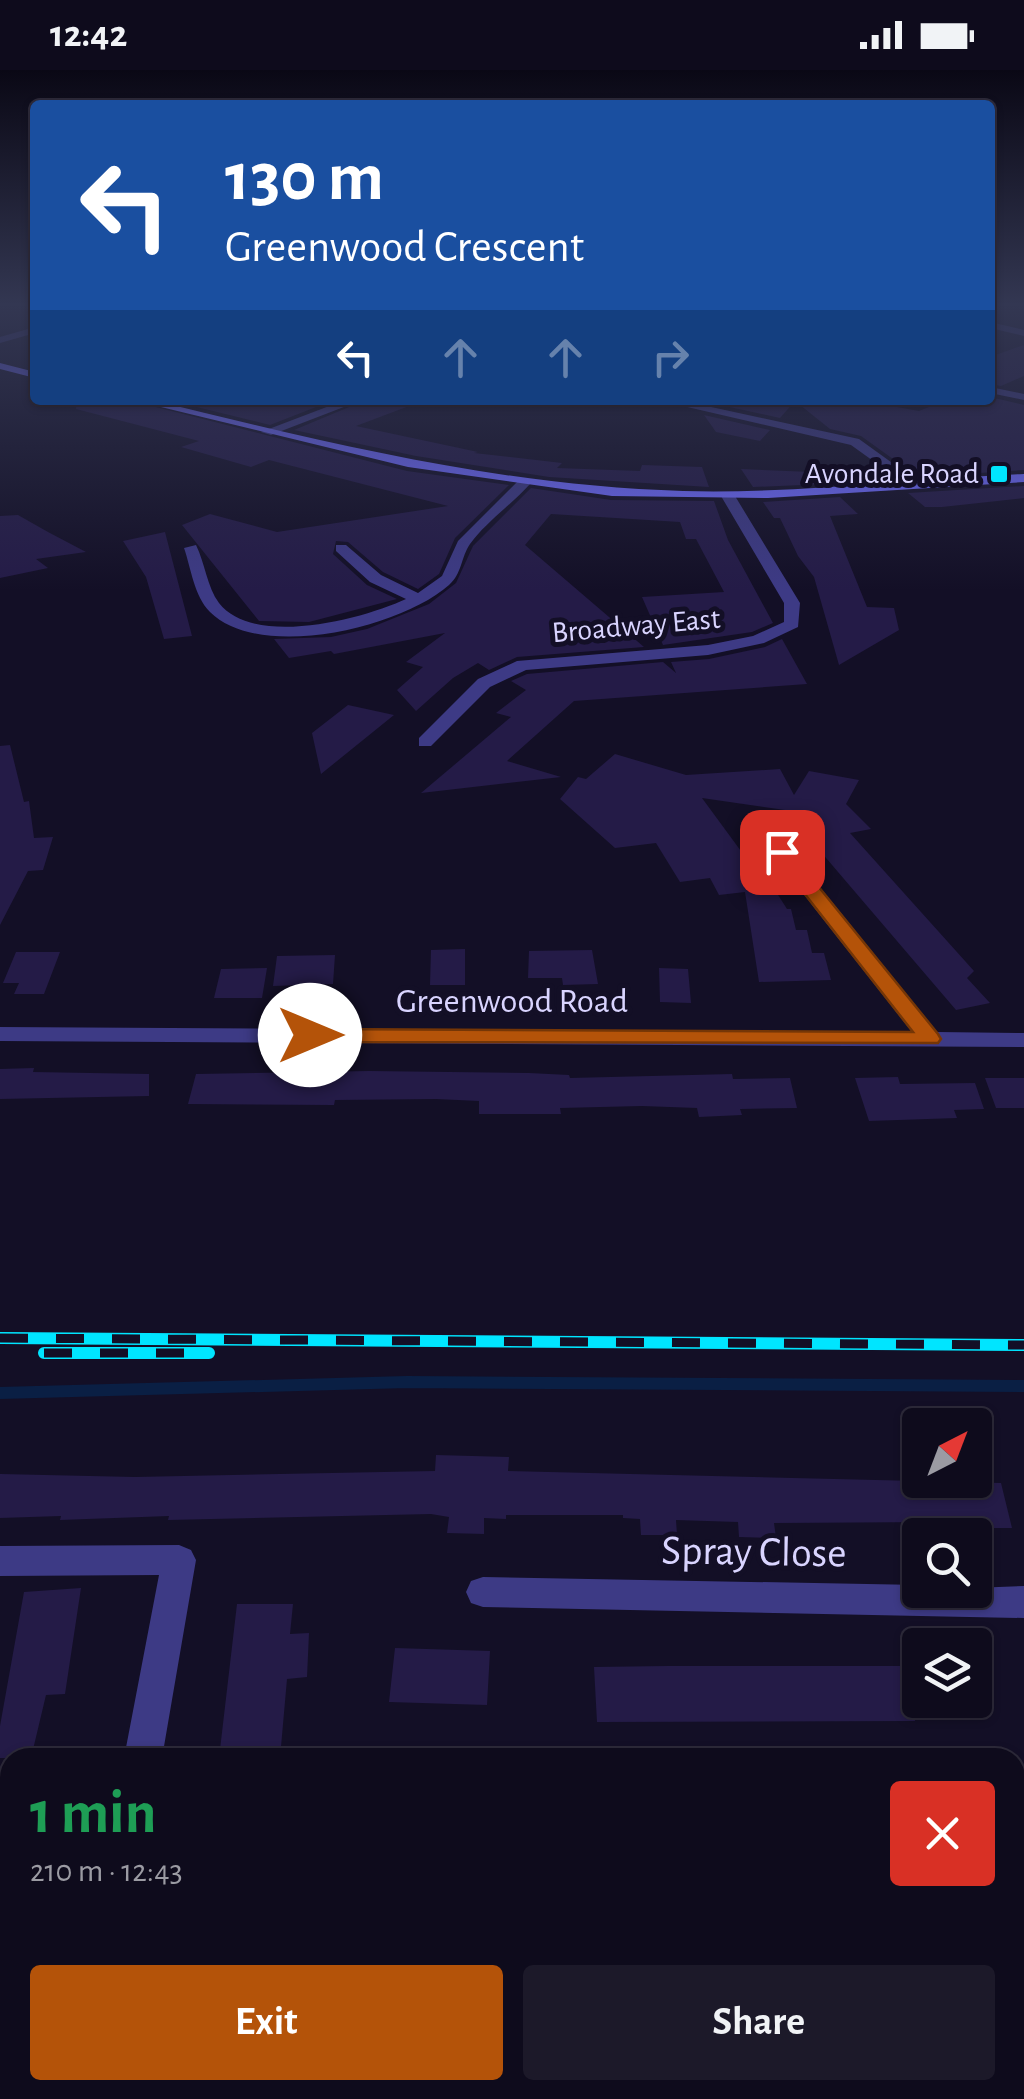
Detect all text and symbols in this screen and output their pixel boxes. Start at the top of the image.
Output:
text: 12:42 [50,16,127,54]
icon: left [60,140,190,270]
text: 130 m [225,143,384,213]
text: Greenwood Crescent [225,225,584,270]
icon: left [328,330,383,385]
icon: ahead [433,330,488,385]
icon: ahead [538,330,593,385]
icon: right [643,330,698,385]
place label: Avondale Road [805,459,979,489]
marker: Avondale Road [988,463,1010,485]
street label: Broadway East [551,604,722,648]
pin [740,810,825,895]
icon: arrive [755,825,810,880]
position arrow [258,983,362,1087]
street label: Greenwood Road [396,984,628,1019]
north arrow [902,1408,992,1498]
map controls [902,1408,992,1718]
button: search [902,1518,992,1608]
street label: Spray Close [661,1529,847,1575]
button: layers [902,1628,992,1718]
button: close [890,1781,995,1886]
text: 1 min [30,1784,156,1844]
text: 210 m · 12:43 [30,1855,183,1887]
button: Exit [30,1965,503,2080]
button: Share [523,1965,995,2080]

